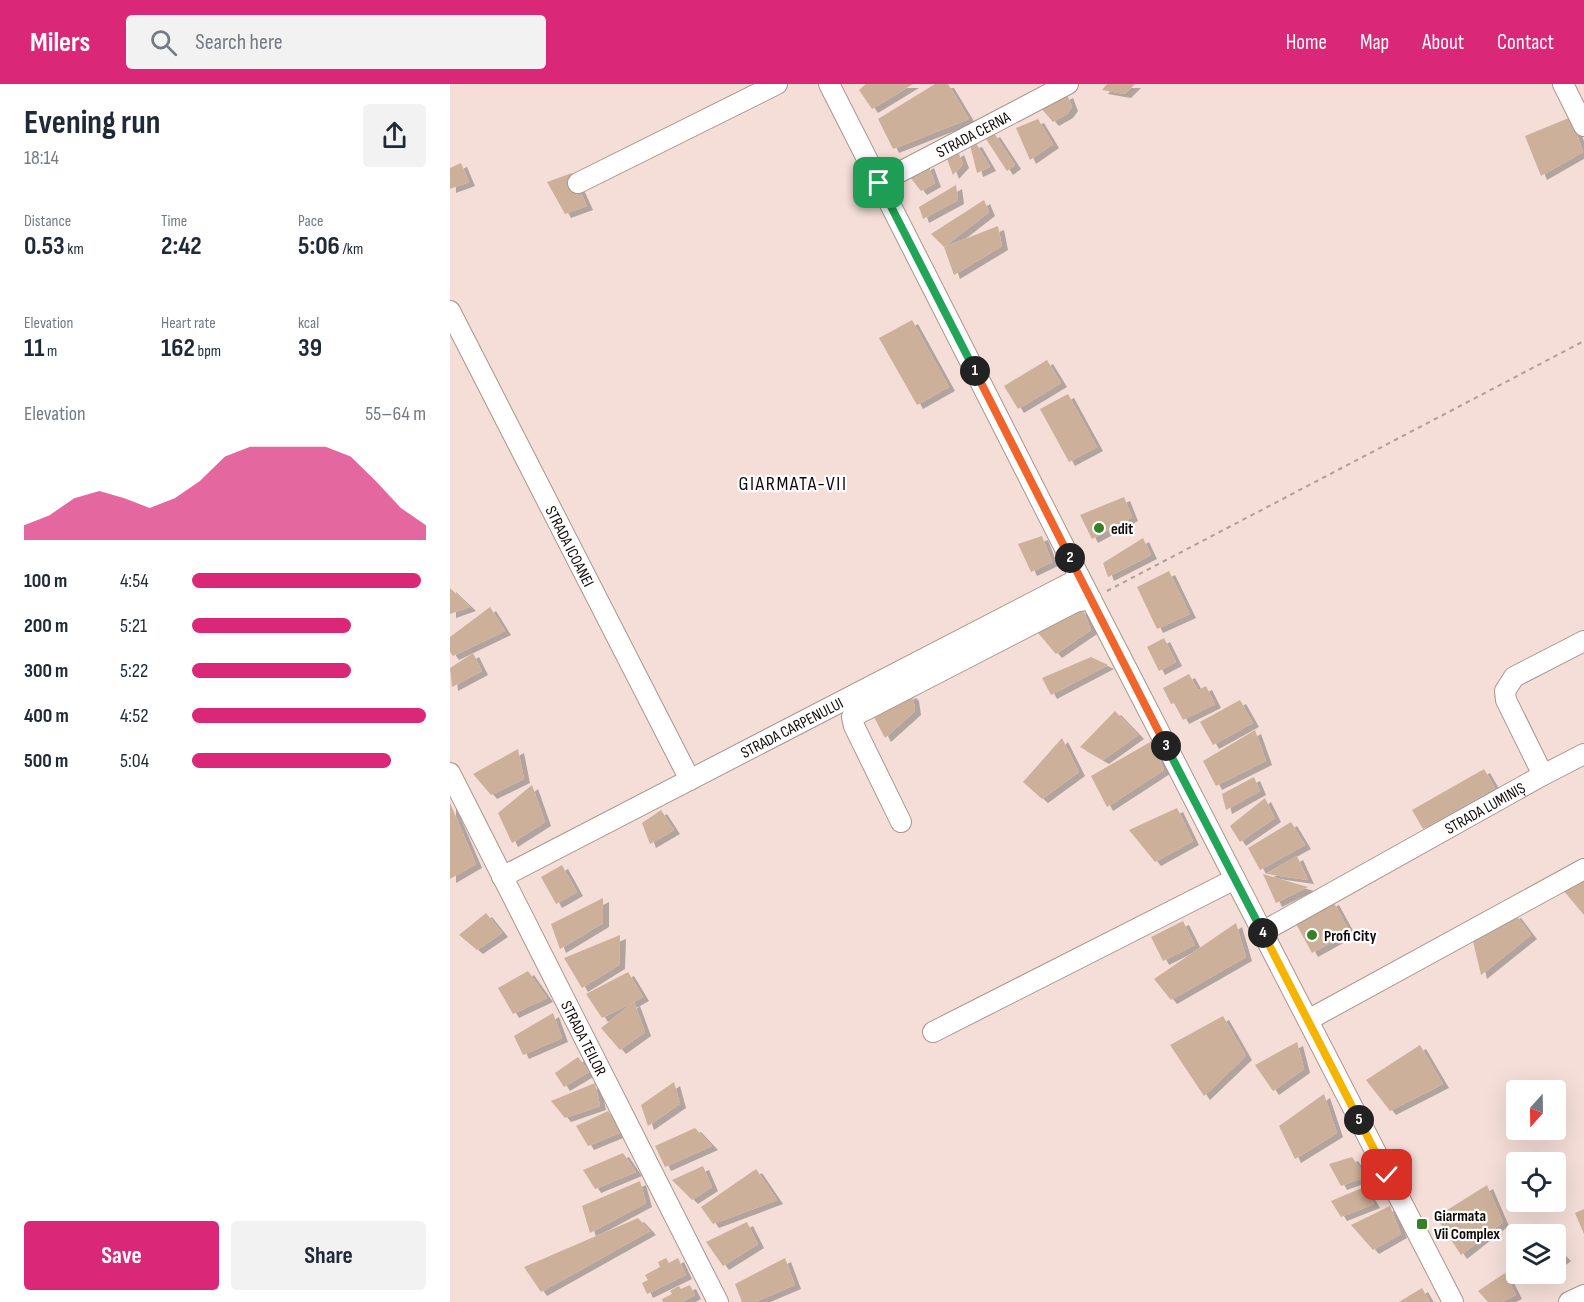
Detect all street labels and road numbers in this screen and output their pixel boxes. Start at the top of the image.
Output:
street label: STRADA CERNA [933,108,1014,162]
street label: STRADA ICOANEI [540,503,597,590]
street label: STRADA CARPENULUI [738,694,847,763]
street label: STRADA LUMINIȘ [1442,779,1529,839]
street label: STRADA TEILOR [556,998,610,1079]

